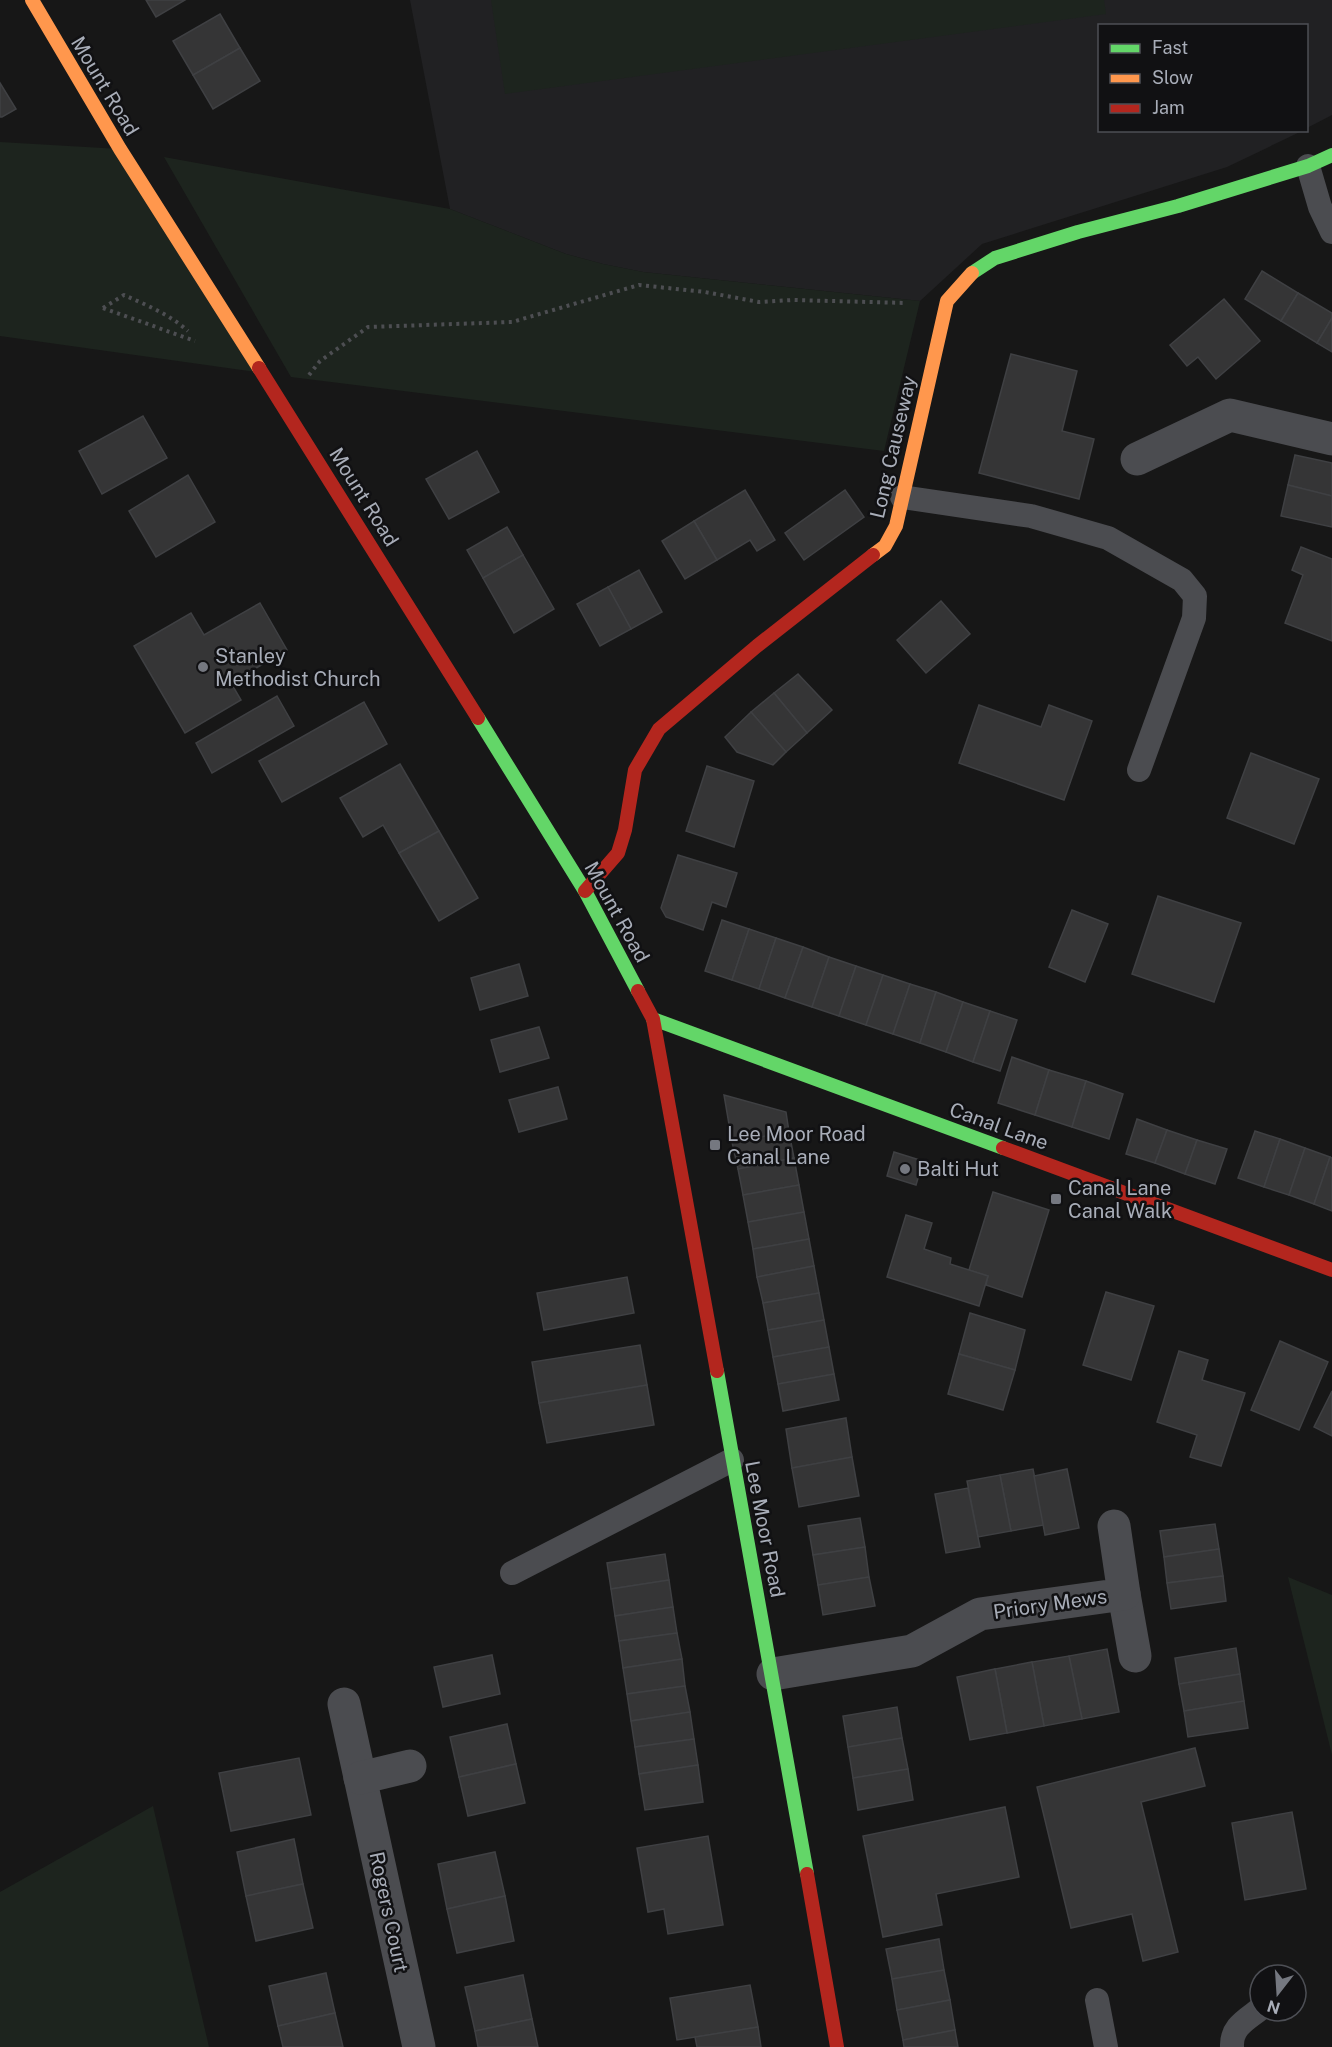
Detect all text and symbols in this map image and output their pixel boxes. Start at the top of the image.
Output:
legend [1098,24,1308,132]
street label: Mount Road [66,32,144,140]
text: Fast [1152,37,1188,58]
text: Slow [1152,67,1193,88]
text: Jam [1152,97,1185,118]
street label: Long Causeway [865,373,921,521]
street label: Mount Road [324,443,404,551]
place label: Stanley Methodist Church [215,644,381,691]
marker: Stanley Methodist Church [196,660,210,674]
street label: Mount Road [579,857,655,967]
street label: Canal Lane [946,1097,1052,1155]
place label: Lee Moor Road Canal Lane [727,1122,866,1169]
marker: Lee Moor Road Canal Lane [708,1138,722,1152]
place label: Balti Hut [917,1157,999,1181]
marker: Balti Hut [898,1162,912,1176]
place label: Canal Lane Canal Walk [1068,1176,1172,1223]
marker: Canal Lane Canal Walk [1049,1192,1063,1206]
street label: Lee Moor Road [740,1459,790,1599]
street label: Priory Mews [992,1584,1108,1624]
street label: Rogers Court [365,1850,413,1974]
north arrow [1248,1963,1308,2023]
text: N [1265,1996,1283,2018]

